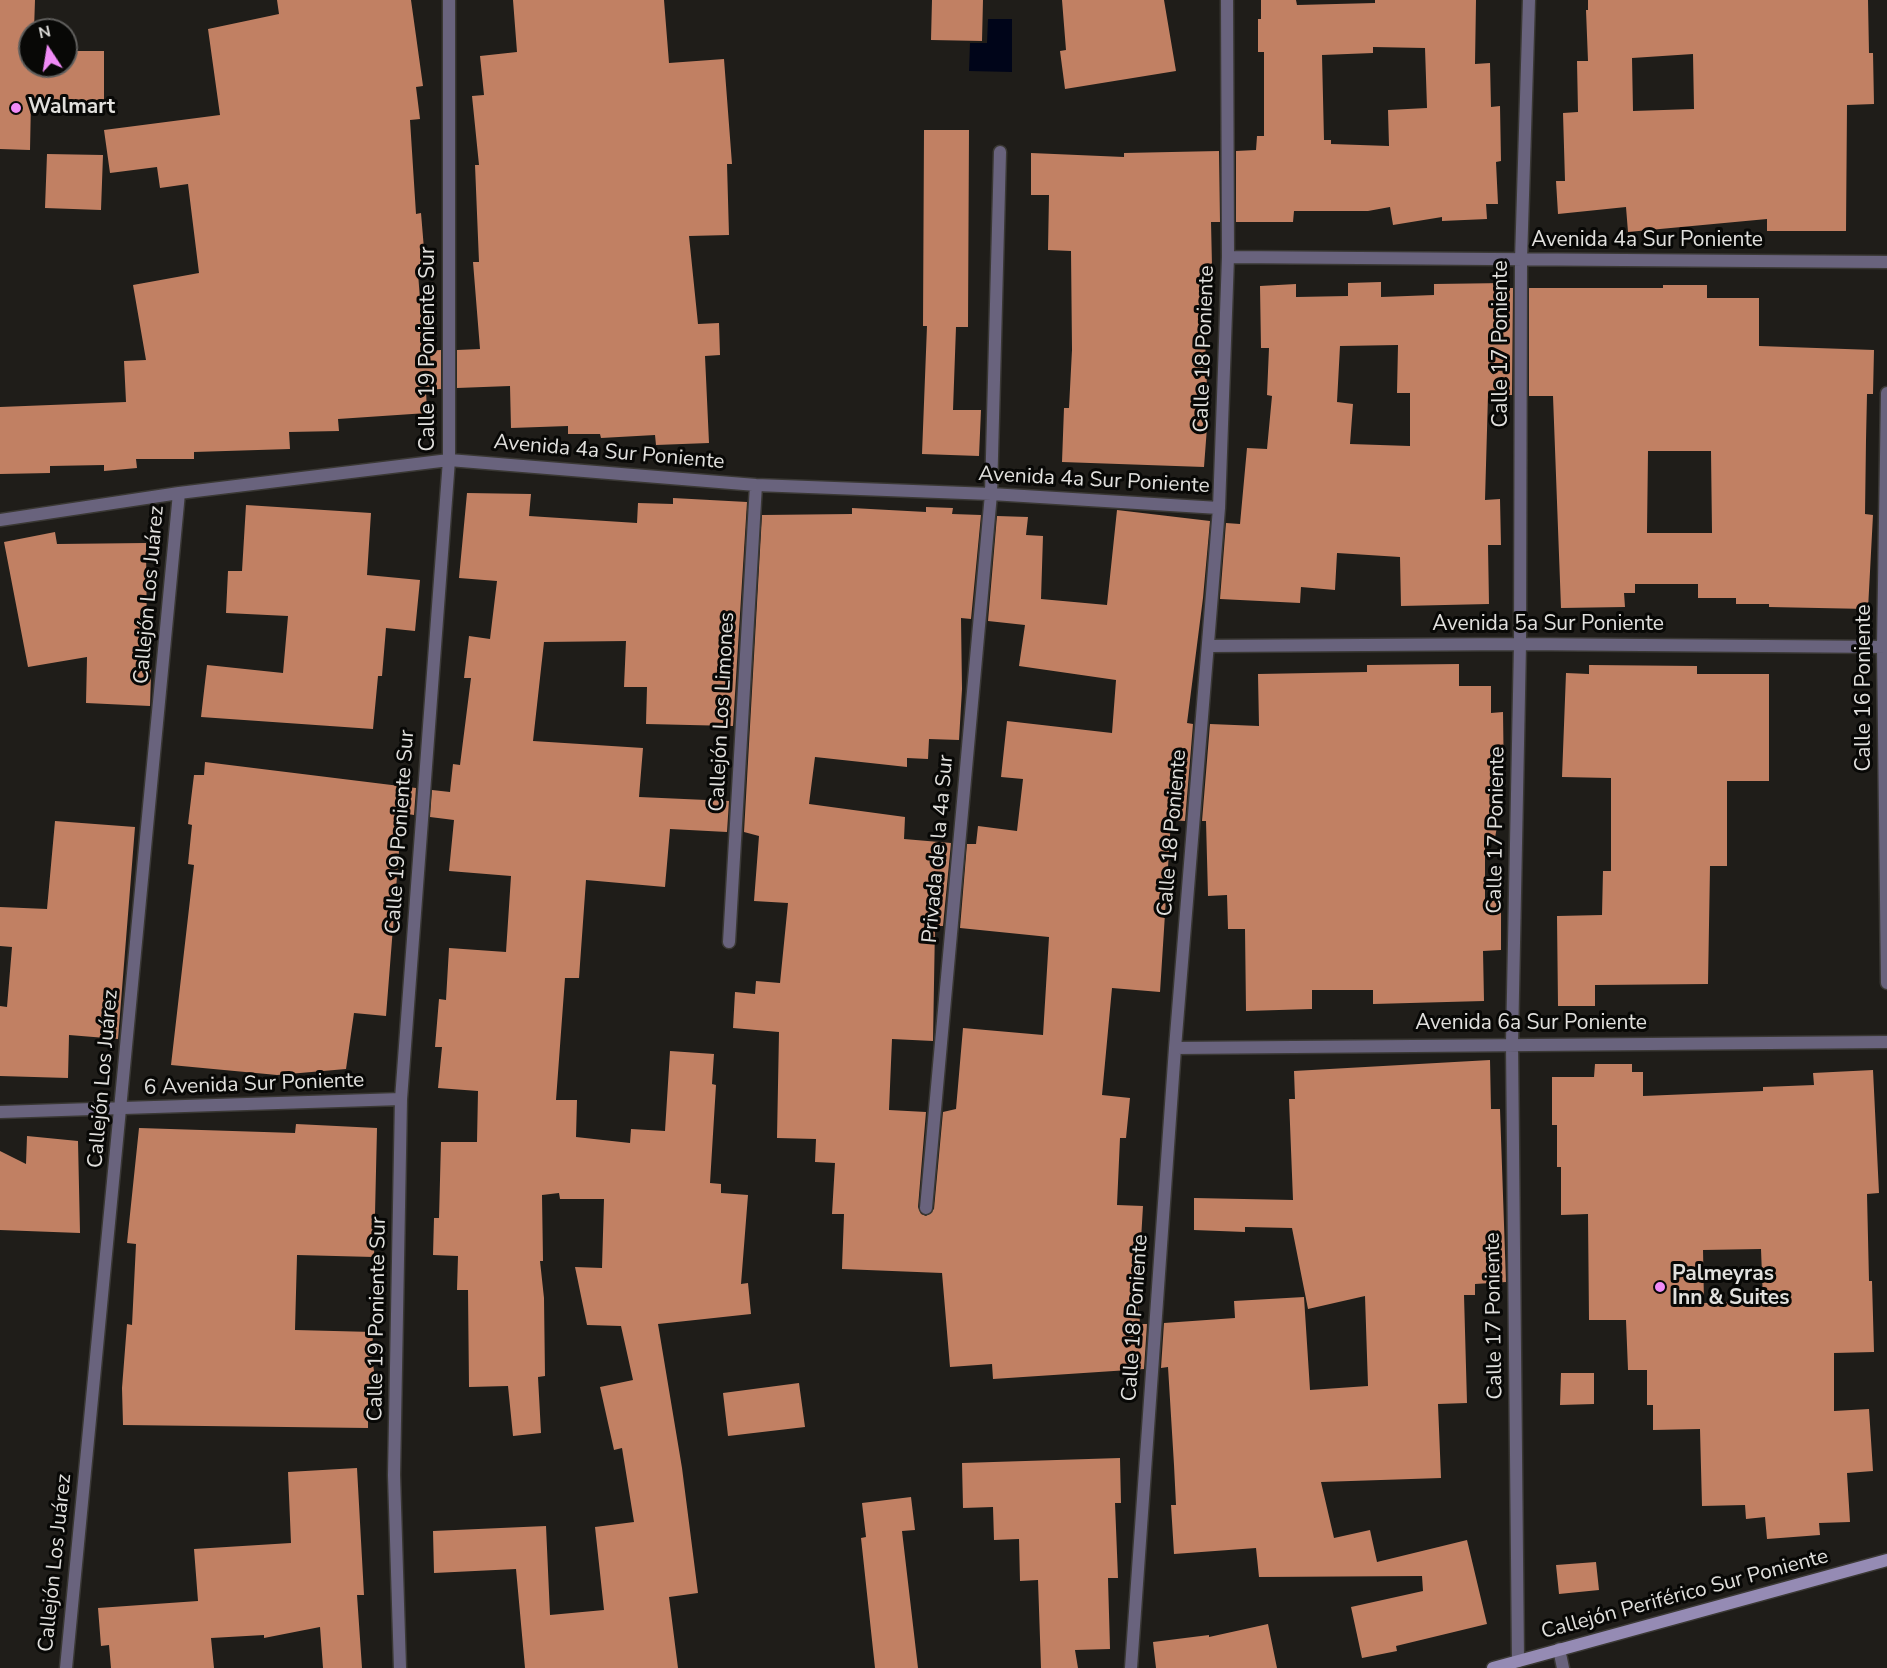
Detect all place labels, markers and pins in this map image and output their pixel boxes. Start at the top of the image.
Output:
place label: Walmart [28,95,115,121]
marker: Walmart [9,101,23,115]
place label: Palmeyras Inn & Suites [1672,1262,1789,1312]
marker: Palmeyras Inn & Suites [1653,1280,1667,1294]

